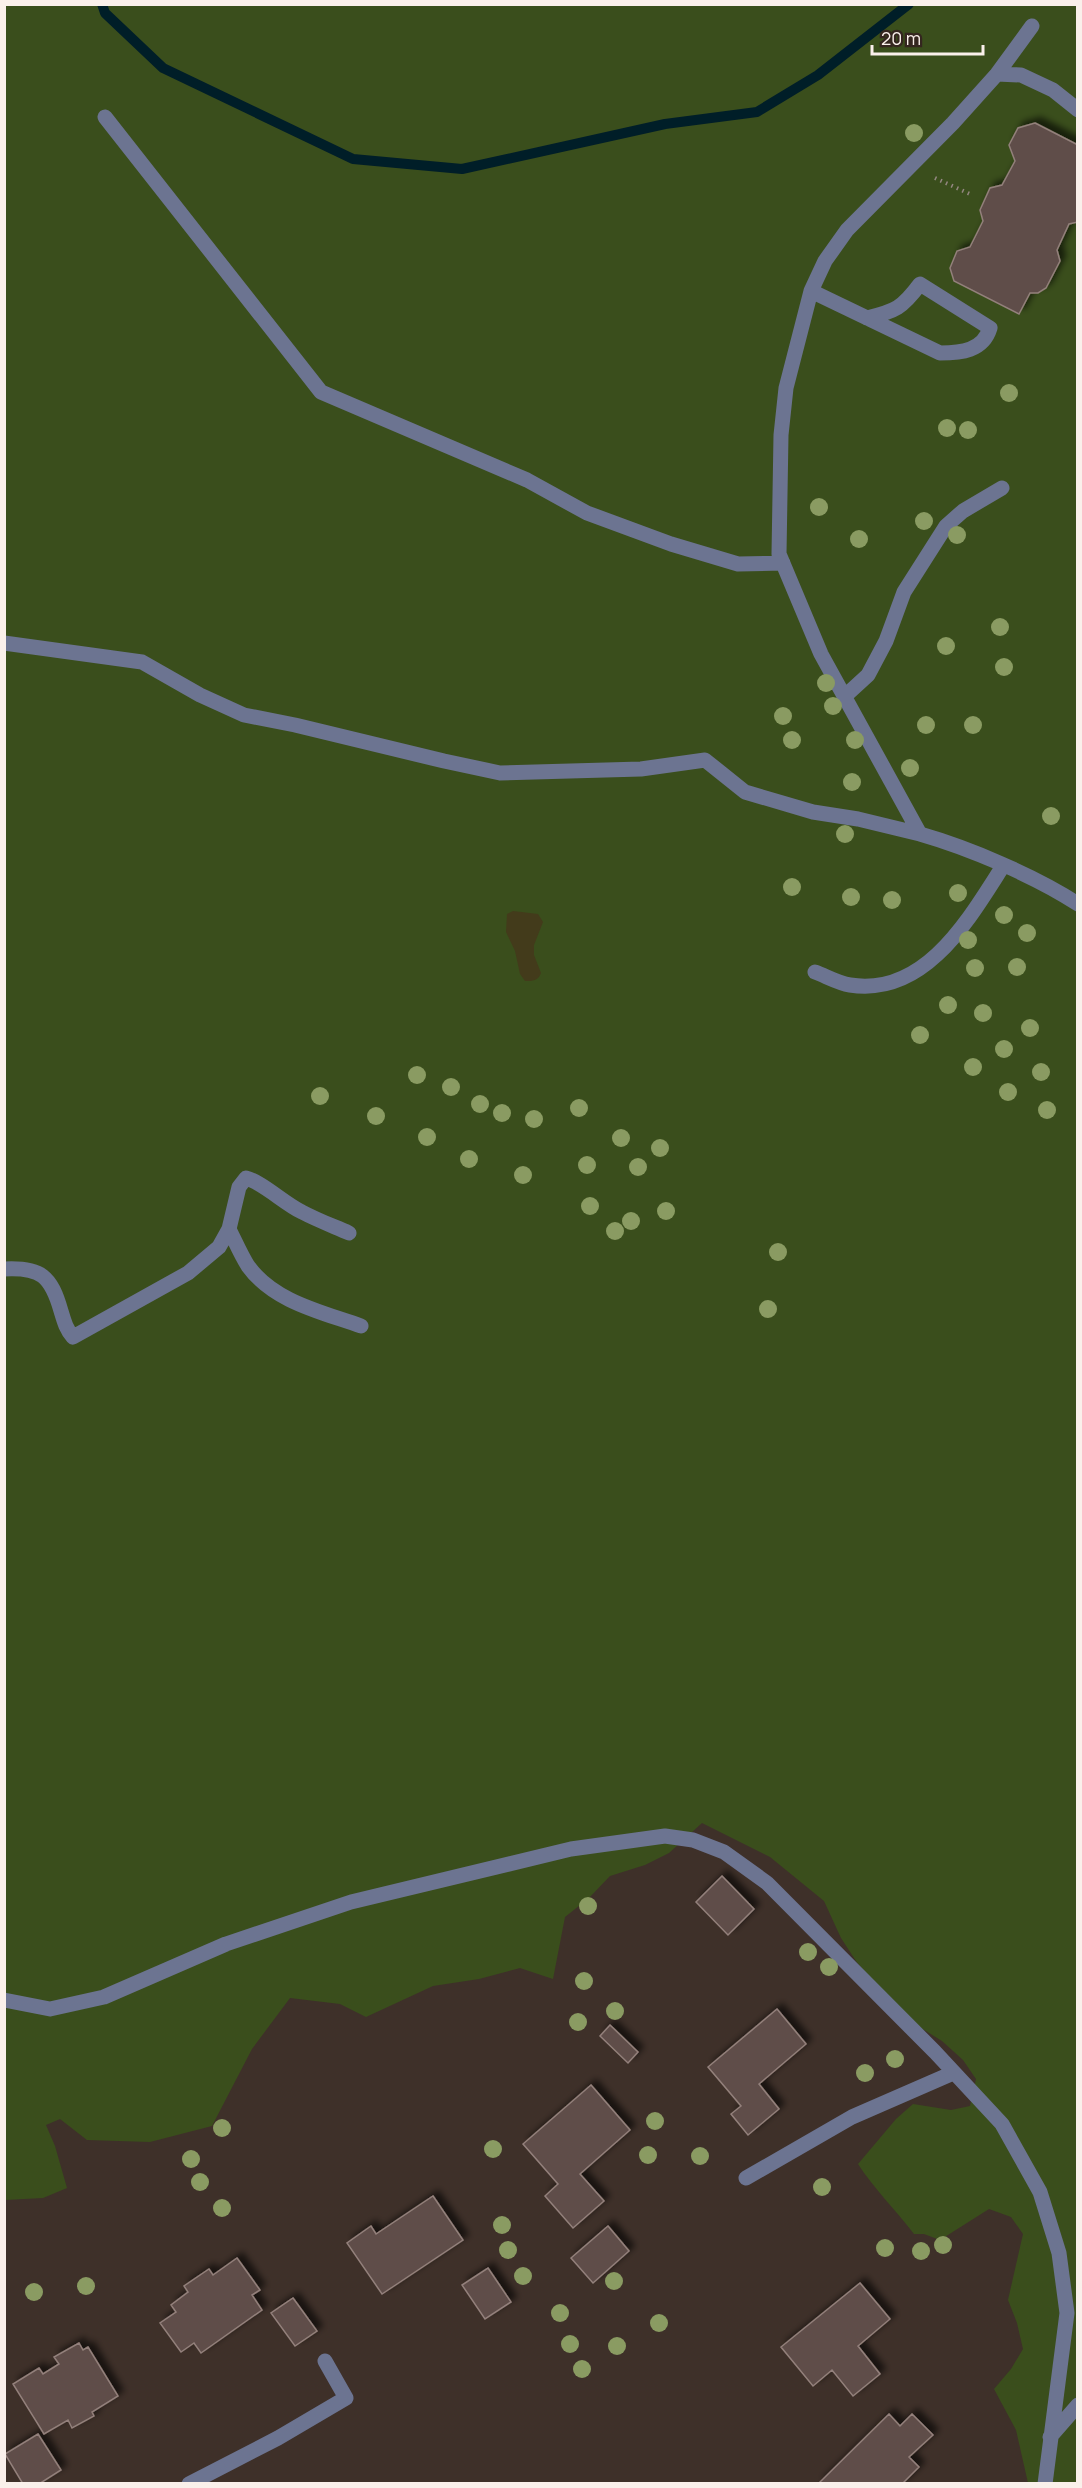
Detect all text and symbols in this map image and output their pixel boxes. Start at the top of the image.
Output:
scale bar [872,18,983,56]
text: 20 m [881,26,921,50]

